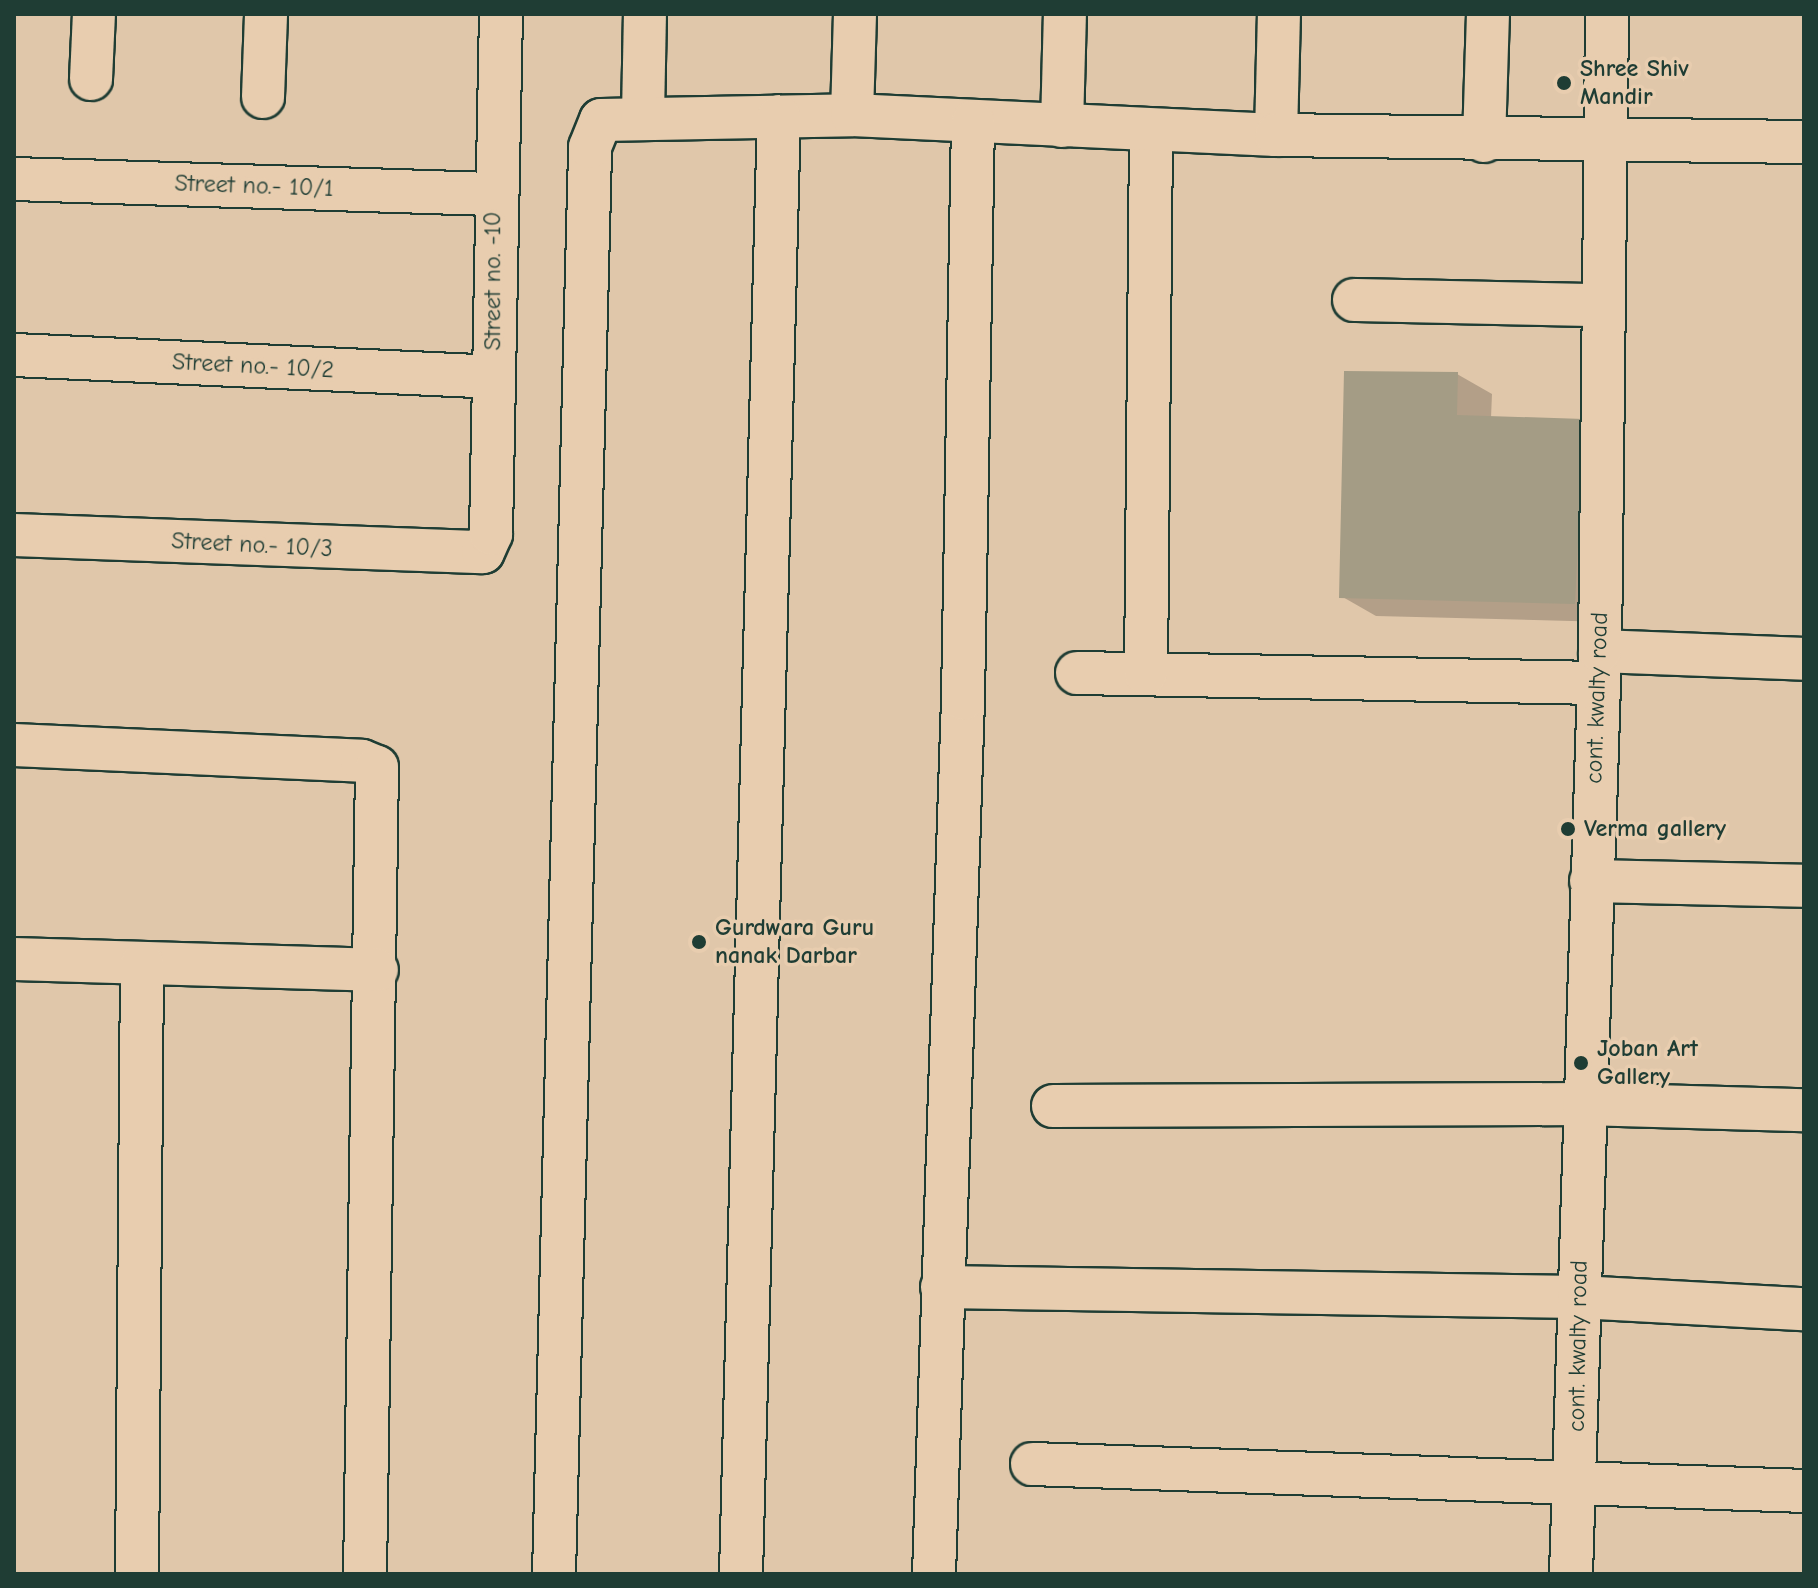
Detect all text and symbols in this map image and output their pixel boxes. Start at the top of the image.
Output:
place label: Shree Shiv Mandir [1580,55,1689,111]
marker: Shree Shiv Mandir [1555,74,1573,92]
street label: Street no.- 10/1 [174,169,334,203]
street label: Street no. -10 [479,212,507,350]
street label: Street no.- 10/2 [171,347,335,385]
street label: Street no.- 10/3 [171,526,333,564]
street label: cont. kwalty road [1580,612,1614,784]
place label: Verma gallery [1584,815,1726,843]
marker: Verma gallery [1559,820,1577,838]
place label: Gurdwara Guru nanak Darbar [715,914,874,970]
marker: Gurdwara Guru nanak Darbar [690,933,708,951]
place label: Joban Art Gallery [1597,1035,1698,1091]
marker: Joban Art Gallery [1572,1054,1590,1072]
street label: cont. kwalty road [1562,1260,1594,1432]

